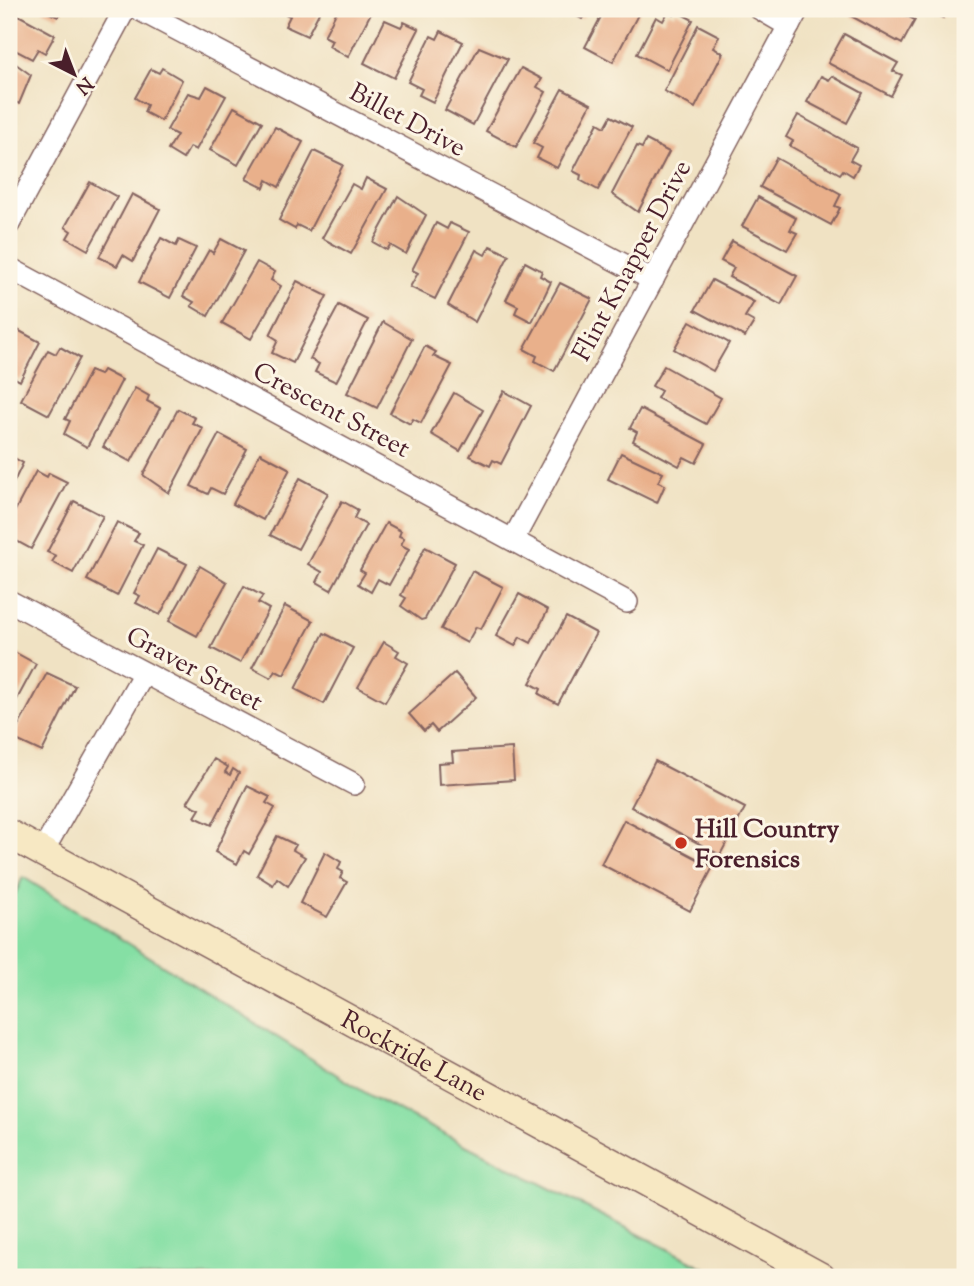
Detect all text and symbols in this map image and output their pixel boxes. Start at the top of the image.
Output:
north arrow [38,38,108,108]
text: N [69,70,98,100]
street label: Billet Drive [342,75,472,167]
street label: Flint Knapper Drive [565,154,702,368]
street label: Crescent Street [246,354,416,468]
street label: Graver Street [119,619,269,722]
place label: Hill Country Forensics [695,812,839,879]
marker: Hill Country Forensics [673,835,689,851]
street label: Rockride Lane [334,1003,493,1112]

